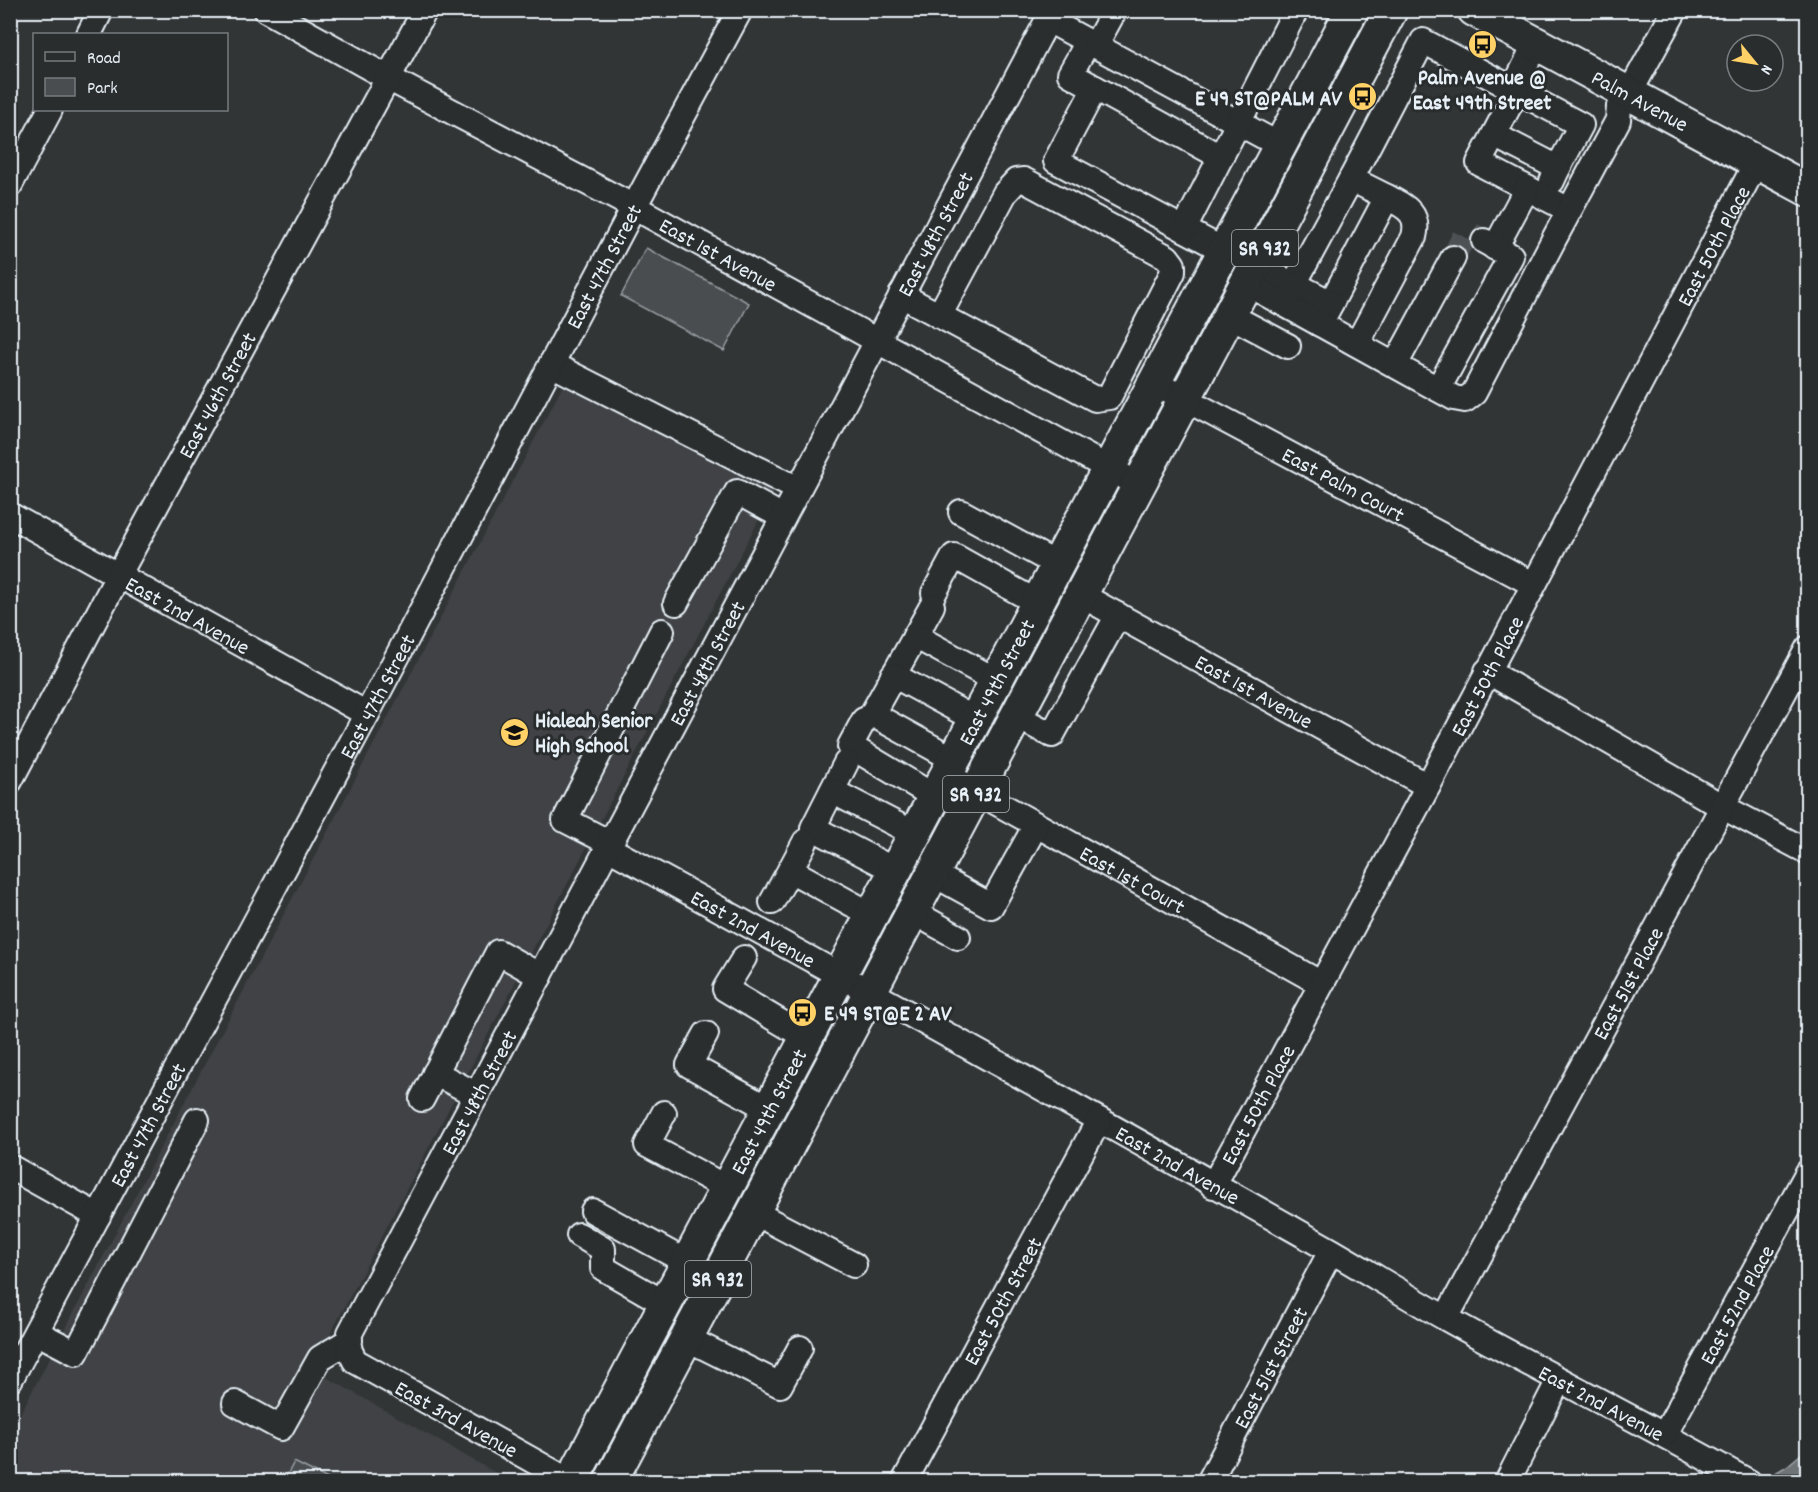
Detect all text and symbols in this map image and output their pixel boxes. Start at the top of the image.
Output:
bus stop icon: Palm Avenue @ East 49th Street [1466,28,1498,60]
legend [33,33,228,111]
north arrow [1725,33,1785,93]
text: Road [87,47,121,72]
text: N [1754,60,1778,79]
place label: Palm Avenue @ East 49th Street [1413,64,1552,120]
street label: Palm Avenue [1585,64,1693,142]
text: Park [87,77,118,102]
bus stop icon: E 49 ST@PALM AV [1347,81,1379,113]
place label: E 49 ST@PALM AV [1195,85,1342,116]
street label: East 48th Street [891,167,983,303]
street label: East 50th Place [1671,181,1760,313]
street label: East 47th Street [560,200,652,335]
street label: East 1st Avenue [652,212,781,302]
road number: SR 932 [1232,230,1298,266]
street label: East 46th Street [173,328,266,465]
street label: East Palm Court [1275,441,1409,532]
street label: East 2nd Avenue [119,570,254,665]
street label: East 48th Street [663,596,755,732]
street label: East 50th Place [1445,611,1534,743]
street label: East 49th Street [953,615,1045,752]
street label: East 47th Street [334,630,425,765]
street label: East 1st Avenue [1188,649,1317,739]
place label: Hialeah Senior High School [535,707,653,763]
school or university icon: Hialeah Senior High School [498,716,530,748]
road number: SR 932 [943,776,1009,812]
street label: East 1st Court [1073,840,1190,924]
street label: East 2nd Avenue [684,884,820,978]
street label: East 51st Place [1587,922,1673,1047]
bus stop icon: E 49 ST@E 2 AV [787,996,819,1028]
place label: E 49 ST@E 2 AV [824,1000,952,1031]
street label: East 48th Street [435,1026,527,1162]
street label: East 50th Place [1215,1040,1305,1171]
street label: East 49th Street [725,1044,817,1181]
street label: East 47th Street [104,1058,196,1194]
street label: East 2nd Avenue [1109,1120,1244,1215]
street label: East 50th Street [958,1233,1052,1372]
street label: East 52nd Place [1694,1240,1784,1371]
road number: SR 932 [685,1261,751,1297]
street label: East 51st Street [1228,1302,1318,1435]
street label: East 2nd Avenue [1532,1359,1669,1451]
street label: East 3rd Avenue [388,1374,522,1468]

